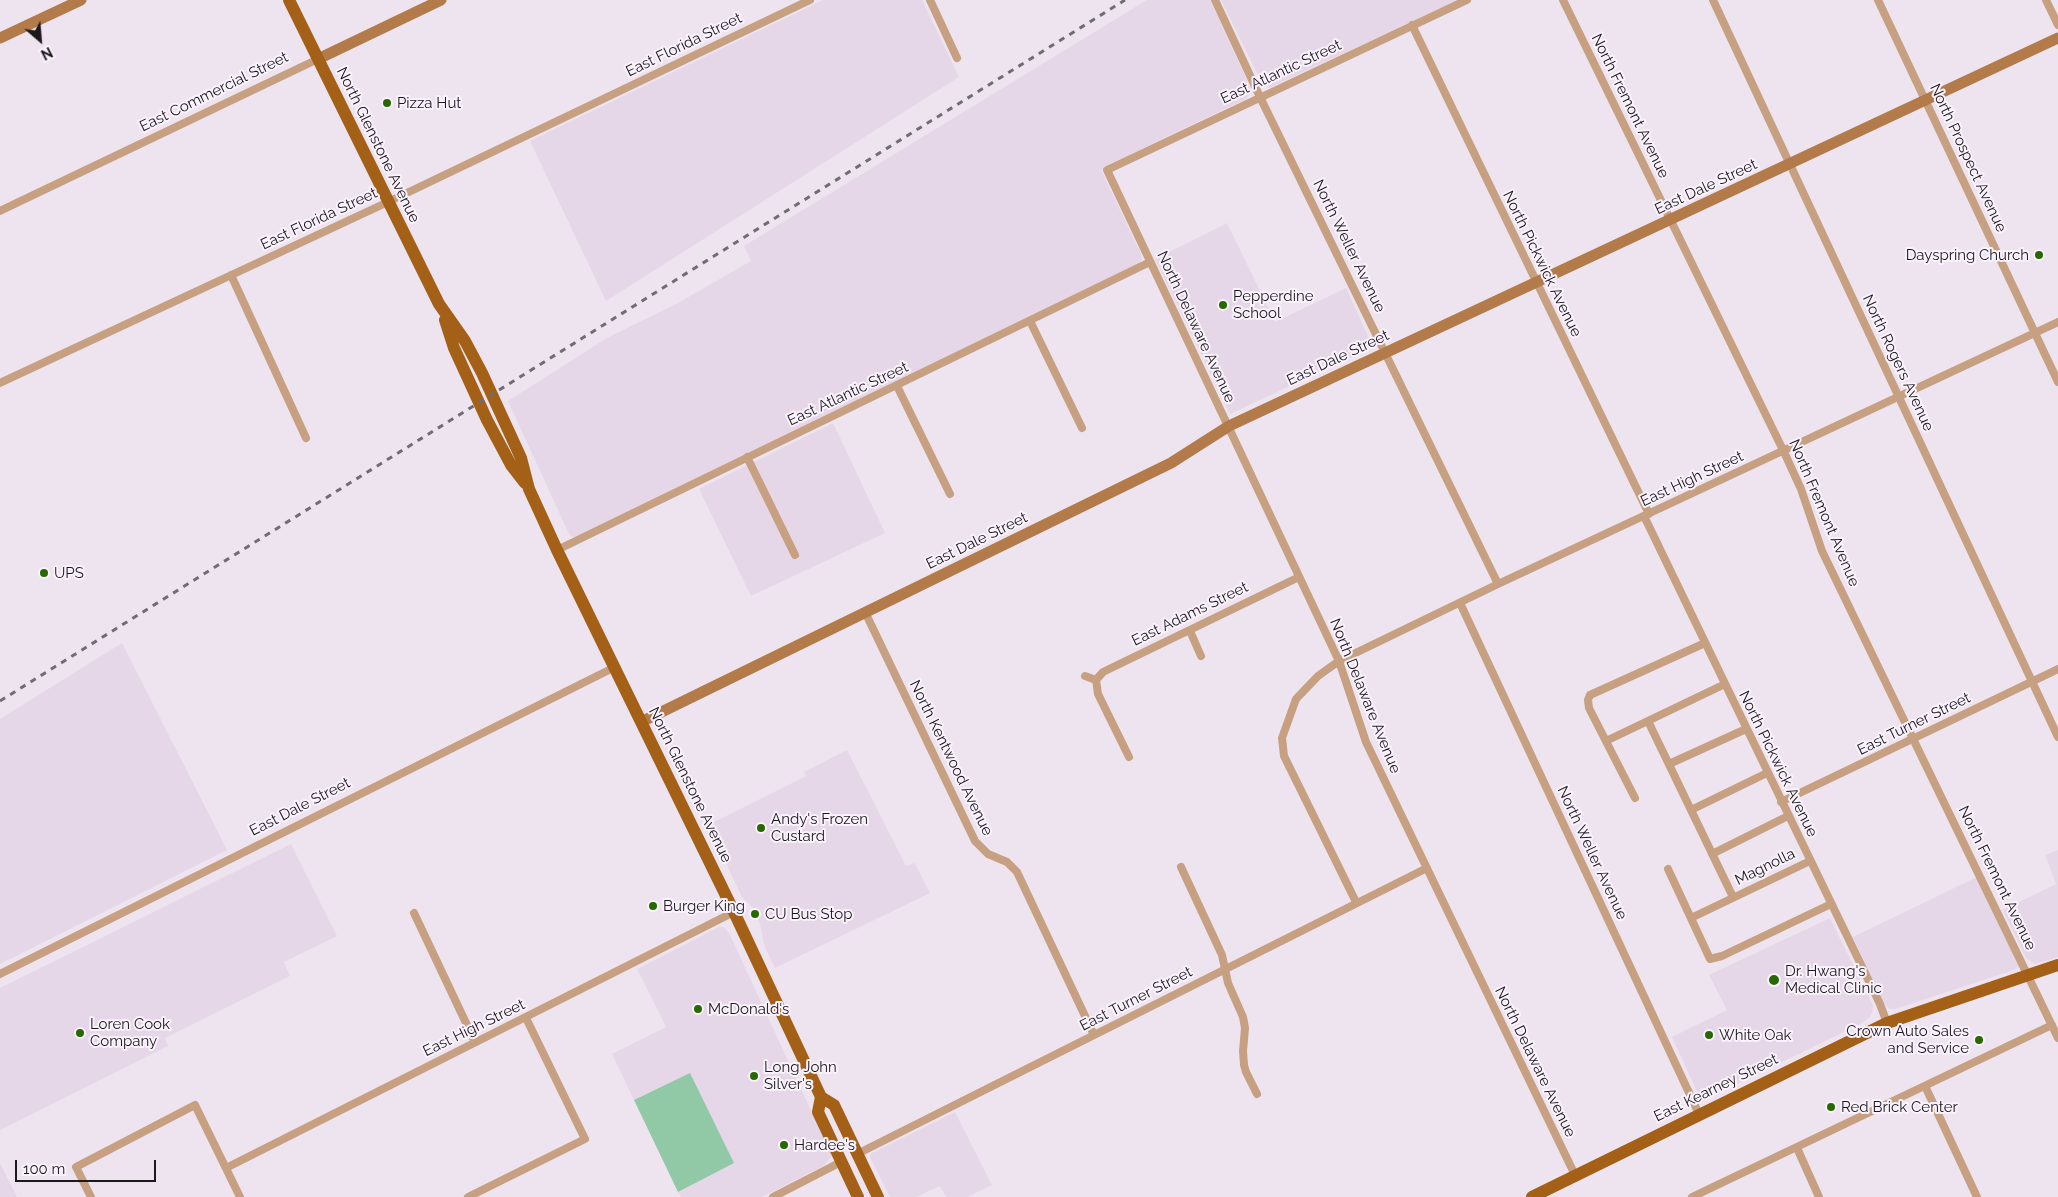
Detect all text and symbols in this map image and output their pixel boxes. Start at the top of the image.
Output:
street label: East Florida Street [623,9,745,81]
north arrow [15,15,65,65]
street label: North Fremont Avenue [1587,31,1673,181]
street label: East Atlantic Street [1218,36,1344,108]
text: N [38,44,55,63]
street label: East Commercial Street [137,48,291,136]
street label: North Glenstone Avenue [332,64,424,226]
street label: North Prospect Avenue [1926,81,2010,235]
place label: Pizza Hut [397,94,461,112]
marker: Pizza Hut [381,97,393,109]
street label: East Dale Street [1652,155,1760,219]
street label: North Weller Avenue [1309,177,1389,315]
street label: East Florida Street [258,184,380,254]
street label: North Pickwick Avenue [1499,188,1585,340]
place label: Dayspring Church [1906,246,2029,264]
street label: North Delaware Avenue [1153,248,1239,406]
marker: Dayspring Church [2033,249,2045,261]
place label: Pepperdine School [1233,287,1314,322]
street label: North Rogers Avenue [1858,292,1938,434]
marker: Pepperdine School [1217,299,1229,311]
street label: East Dale Street [1284,326,1392,390]
street label: East Atlantic Street [785,358,911,430]
street label: North Fremont Avenue [1785,437,1863,589]
street label: East High Street [1638,447,1746,511]
street label: East Dale Street [923,509,1031,573]
place label: UPS [54,564,84,582]
marker: UPS [38,567,50,579]
street label: East Adams Street [1129,578,1251,650]
street label: North Delaware Avenue [1326,616,1404,776]
street label: North Kentwood Avenue [906,677,996,839]
street label: North Pickwick Avenue [1735,688,1821,840]
street label: East Turner Street [1854,689,1974,759]
street label: North Glenstone Avenue [644,704,736,866]
street label: East Dale Street [247,774,353,840]
street label: North Weller Avenue [1553,783,1631,923]
street label: North Fremont Avenue [1954,803,2040,953]
place label: Andy's Frozen Custard [771,810,868,845]
marker: Andy's Frozen Custard [755,822,767,834]
street label: Magnolla [1732,845,1798,889]
place label: Burger King [663,897,745,915]
marker: Burger King [647,900,659,912]
place label: CU Bus Stop [765,905,852,923]
marker: CU Bus Stop [749,908,761,920]
place label: Dr. Hwang's Medical Clinic [1785,962,1882,997]
street label: East Turner Street [1077,963,1195,1035]
marker: Dr. Hwang's Medical Clinic [1767,973,1781,987]
street label: North Delaware Avenue [1491,984,1579,1140]
street label: East High Street [420,996,528,1060]
place label: McDonald's [708,1000,789,1018]
marker: McDonald's [692,1003,704,1015]
place label: Loren Cook Company [90,1015,170,1050]
place label: Crown Auto Sales and Service [1846,1022,1969,1057]
place label: White Oak [1719,1026,1792,1044]
marker: Loren Cook Company [74,1027,86,1039]
marker: White Oak [1703,1029,1715,1041]
marker: Crown Auto Sales and Service [1973,1034,1985,1046]
street label: East Kearney Street [1651,1050,1781,1126]
place label: Long John Silver's [764,1058,837,1093]
marker: Long John Silver's [748,1070,760,1082]
place label: Red Brick Center [1841,1098,1958,1116]
marker: Red Brick Center [1825,1101,1837,1113]
place label: Hardee's [794,1136,855,1154]
marker: Hardee's [778,1139,790,1151]
scale bar [18,1150,159,1182]
text: 100 m [23,1160,65,1178]

